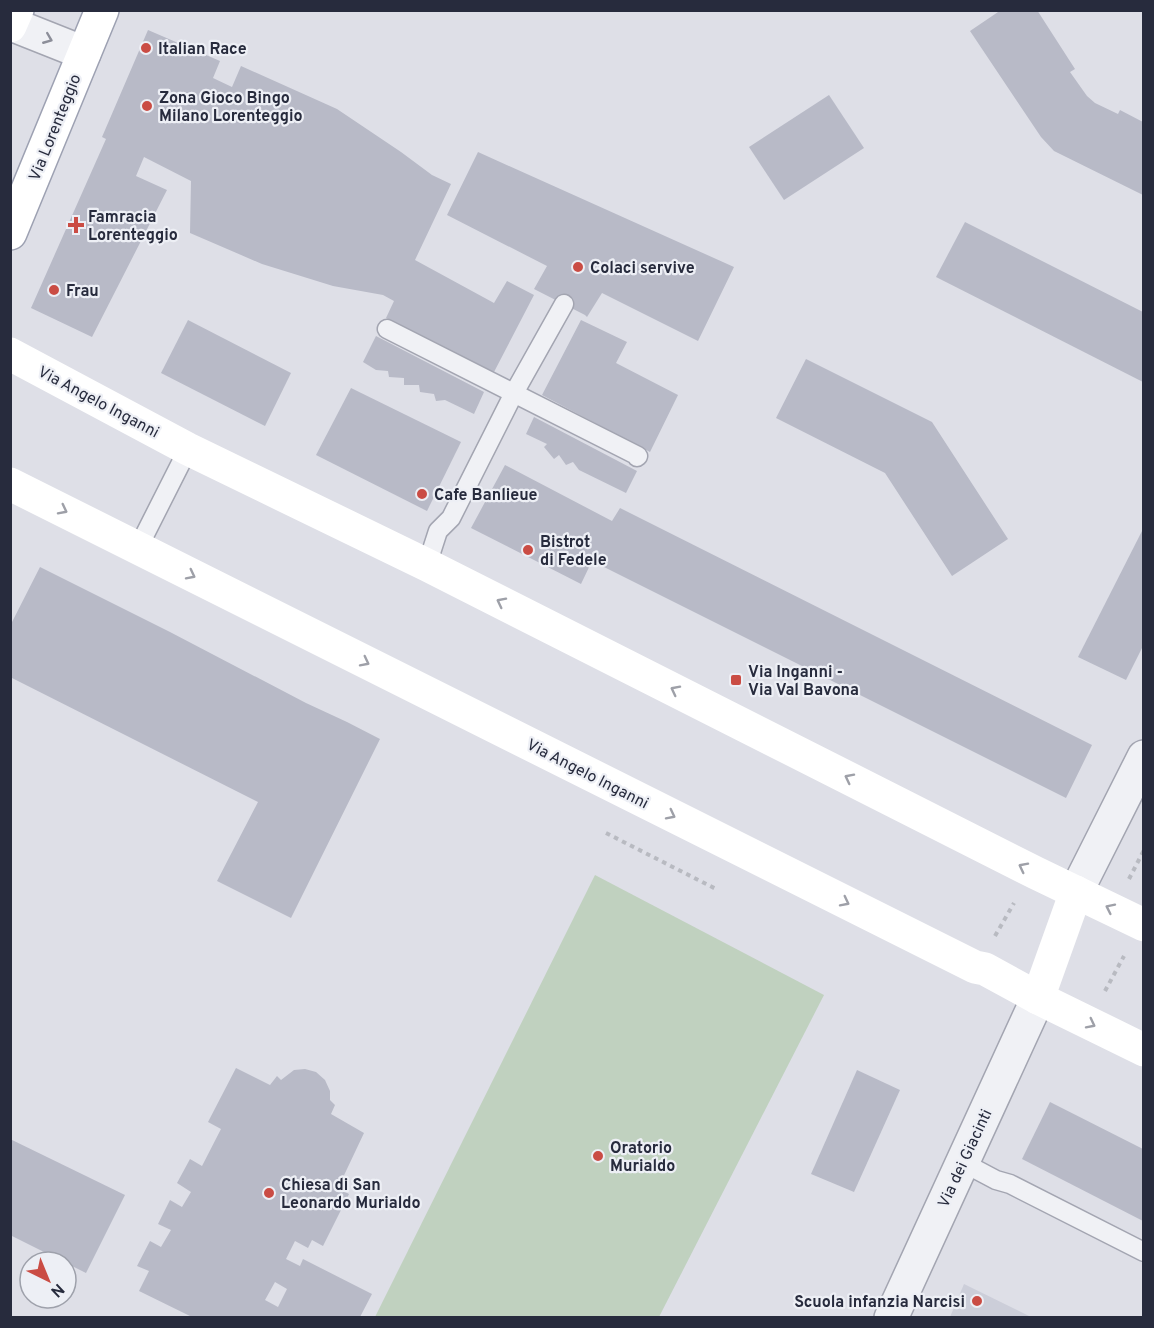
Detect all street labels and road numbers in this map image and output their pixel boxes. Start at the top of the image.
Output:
street label: Via Lorenteggio [25,71,86,184]
street label: Via Angelo Inganni [34,362,162,443]
street label: Via Angelo Inganni [523,735,651,814]
street label: Via dei Giacinti [934,1106,997,1211]

